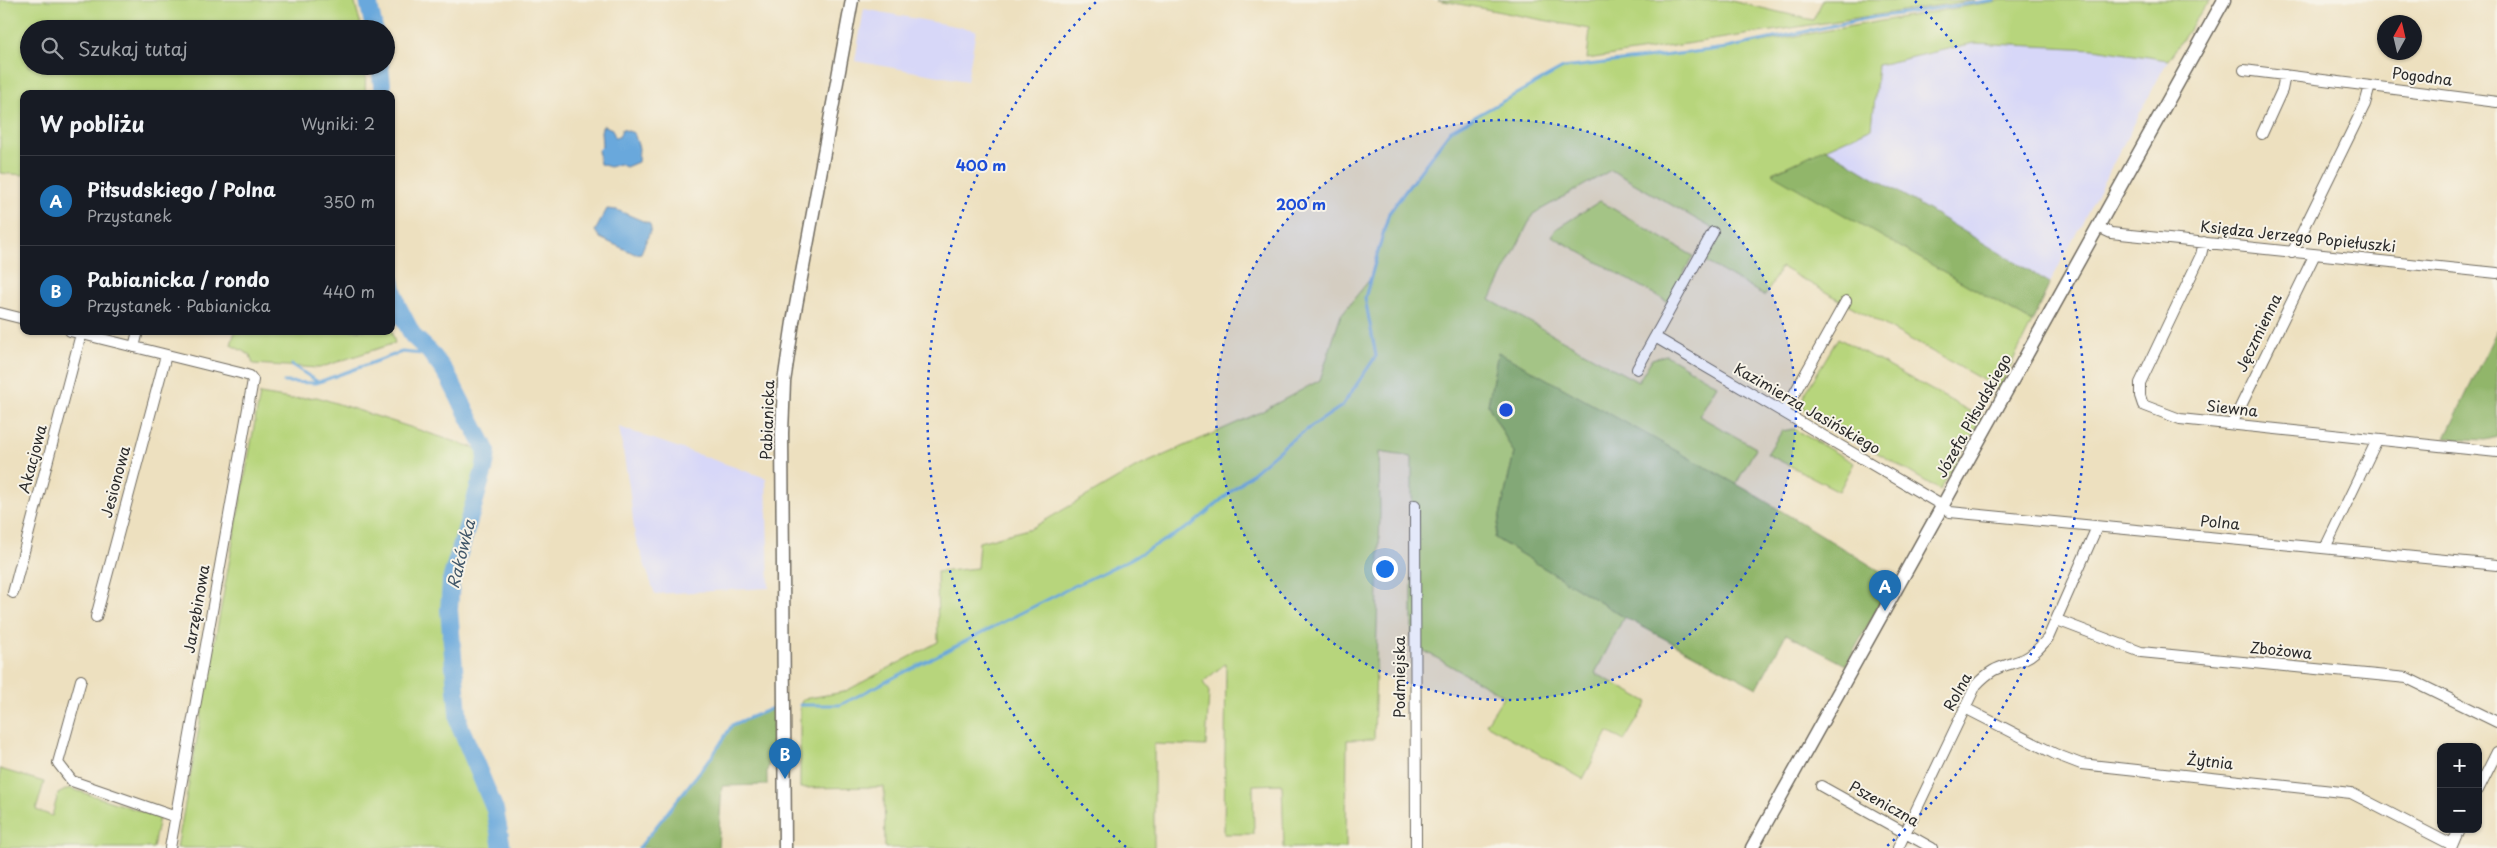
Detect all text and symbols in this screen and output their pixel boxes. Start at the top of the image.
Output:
north arrow [2377,15,2422,60]
search box [20,20,395,75]
icon: search [38,34,66,62]
text: Szukaj tutaj [78,34,188,62]
street label: Pogodna [2391,60,2454,91]
text: W pobliżu [40,107,145,139]
text: Wyniki: 2 [301,111,375,135]
text: 400 m [956,153,1006,176]
text: Piłsudskiego / Polna [87,175,276,203]
text: A [50,189,62,213]
text: 350 m [323,189,375,213]
text: 200 m [1276,192,1326,215]
text: Przystanek [87,203,172,227]
street label: Księdza Jerzego Popiełuszki [2199,214,2397,257]
text: Pabianicka / rondo [87,265,269,293]
text: B [51,279,61,303]
text: 440 m [323,279,375,303]
street label: Jęczmienna [2229,289,2287,375]
text: Przystanek · Pabianicka [87,293,271,317]
street label: Józefa Piłsudskiego [1929,349,2016,481]
street label: Kazimierza Jasińskiego [1730,356,1885,459]
street label: Pabianicka [754,379,779,460]
street label: Siewna [2205,393,2260,422]
centre of rings [1497,401,1515,419]
street label: Akacjowa [11,421,52,496]
street label: Jesionowa [94,443,135,520]
street label: Polna [2199,508,2241,535]
water label: Rakówka [440,516,480,591]
your location [1372,556,1398,582]
street label: Jarzębinowa [176,562,215,655]
pin: A [1869,570,1901,611]
street label: Podmiejska [1387,635,1410,718]
street label: Zbożowa [2249,635,2314,664]
street label: Rolna [1937,667,1977,715]
pin: B [769,738,801,779]
map controls [2437,743,2482,833]
button: + [2437,743,2482,788]
street label: Żytnia [2186,747,2235,774]
street label: Pszeniczna [1846,774,1925,832]
button: − [2437,788,2482,833]

